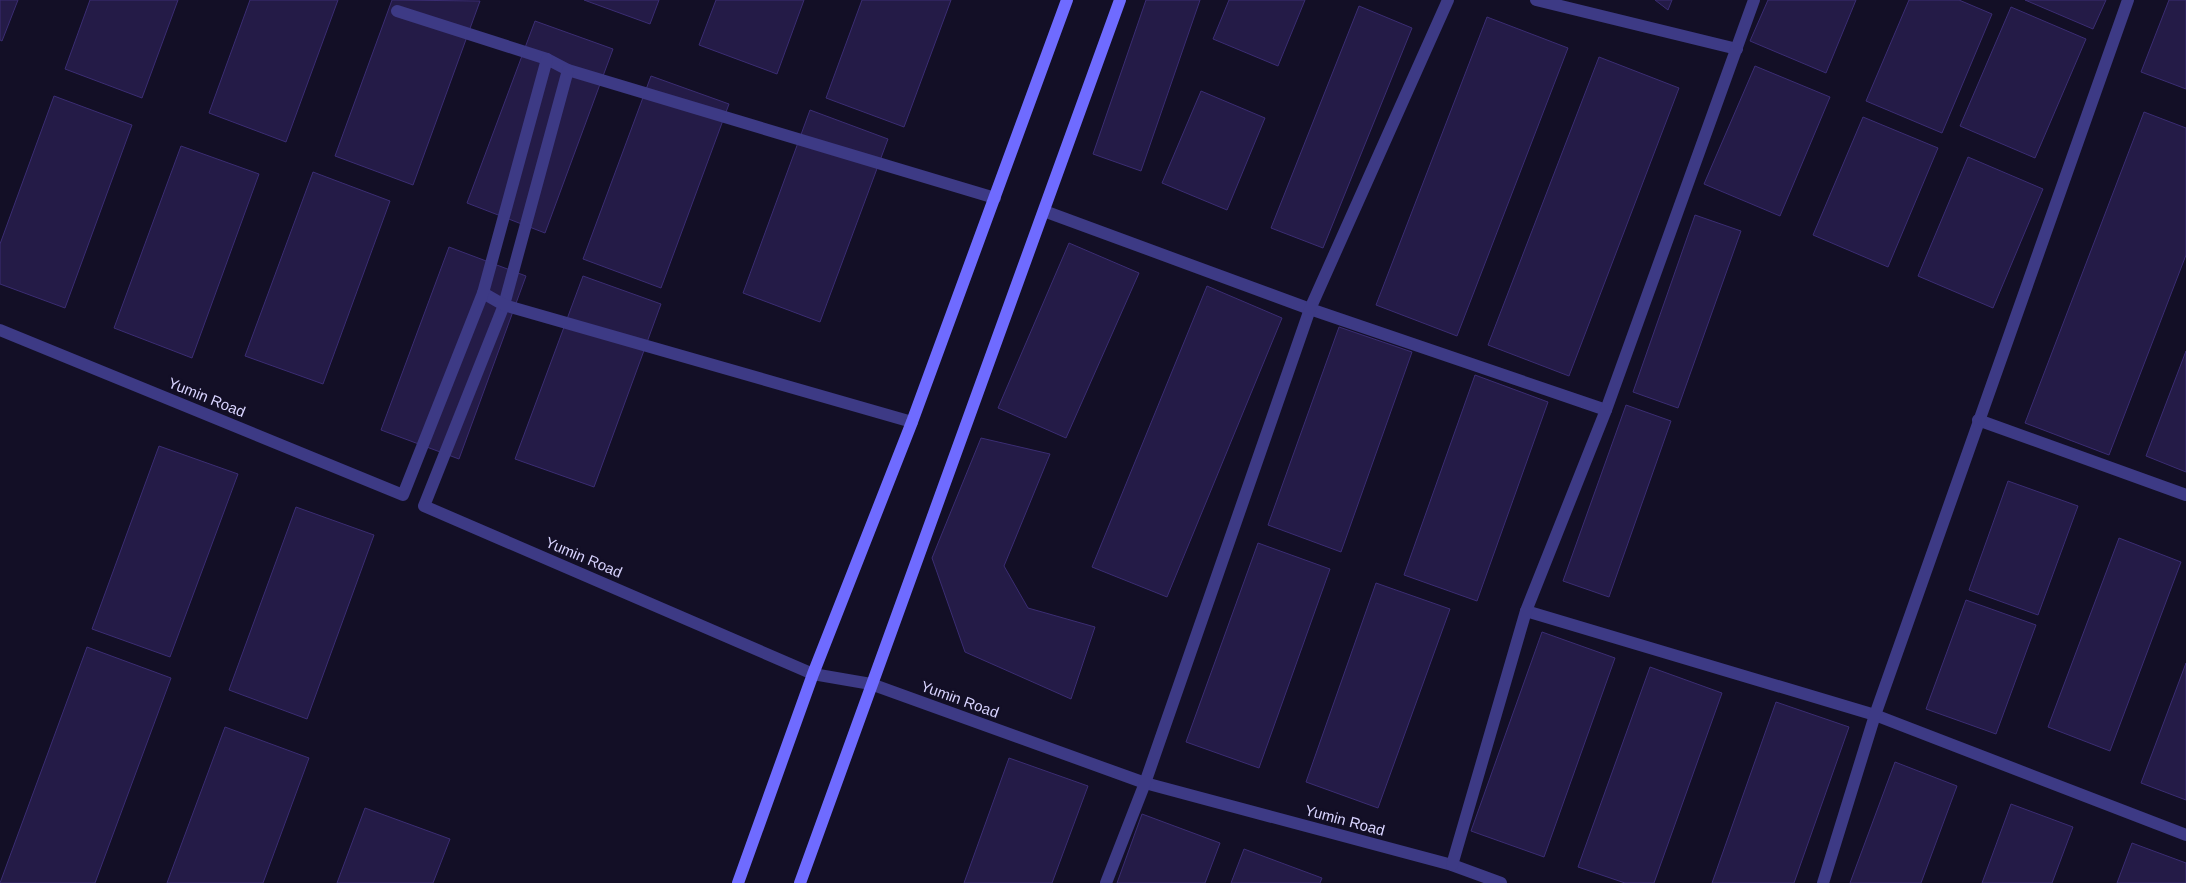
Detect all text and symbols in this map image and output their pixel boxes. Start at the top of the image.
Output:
street label: Yumin Road [166,374,248,420]
street label: Yumin Road [543,533,625,581]
street label: Yumin Road [919,677,1001,721]
street label: Yumin Road [1303,801,1387,839]

